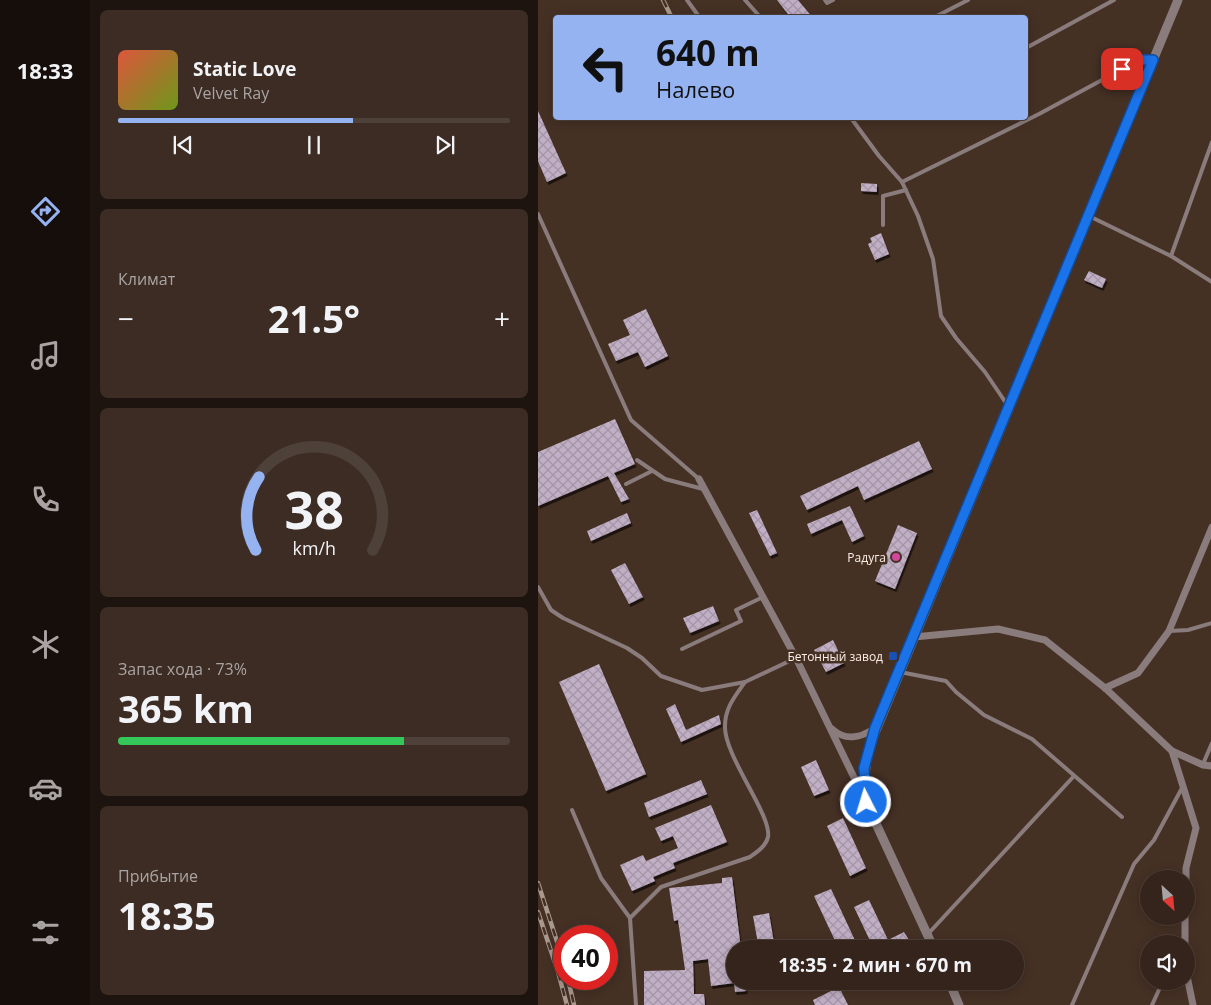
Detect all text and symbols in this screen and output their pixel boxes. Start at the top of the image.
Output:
text: 640 m [656,29,760,76]
icon: left [573,35,638,100]
pin [1101,48,1143,90]
text: 18:33 [17,55,73,85]
icon: arrive [1108,55,1136,83]
text: Static Love [193,56,296,82]
text: Налево [656,74,735,104]
text: Velvet Ray [193,82,269,104]
icon: previous [169,131,197,159]
icon: pause [300,131,328,159]
icon: next [431,131,459,159]
icon: directions [28,194,63,229]
text: Климат [118,268,175,290]
text: 21.5° [268,292,360,344]
text: − [118,299,134,337]
text: + [494,299,510,337]
icon: music [28,338,63,373]
text: 38 [284,473,344,544]
icon: phone [28,482,63,517]
text: km/h [292,536,336,560]
place label: Радуга [847,549,886,566]
marker: Радуга [890,551,902,563]
icon: climate [28,627,63,662]
place label: Бетонный завод [787,648,883,665]
marker: Бетонный завод [887,650,899,662]
text: Запас хода · 73% [118,658,247,680]
text: 365 km [118,682,254,734]
icon: car [28,771,63,806]
position arrow [839,775,891,827]
text: Прибытие [118,865,198,887]
north arrow [1140,870,1196,925]
map controls [1140,870,1195,990]
text: 18:35 [118,889,216,941]
icon: filters [28,915,63,950]
speed limit sign: 40 [553,925,618,990]
button: sound [1140,935,1195,990]
text: 18:35 · 2 мин · 670 m [778,952,972,978]

